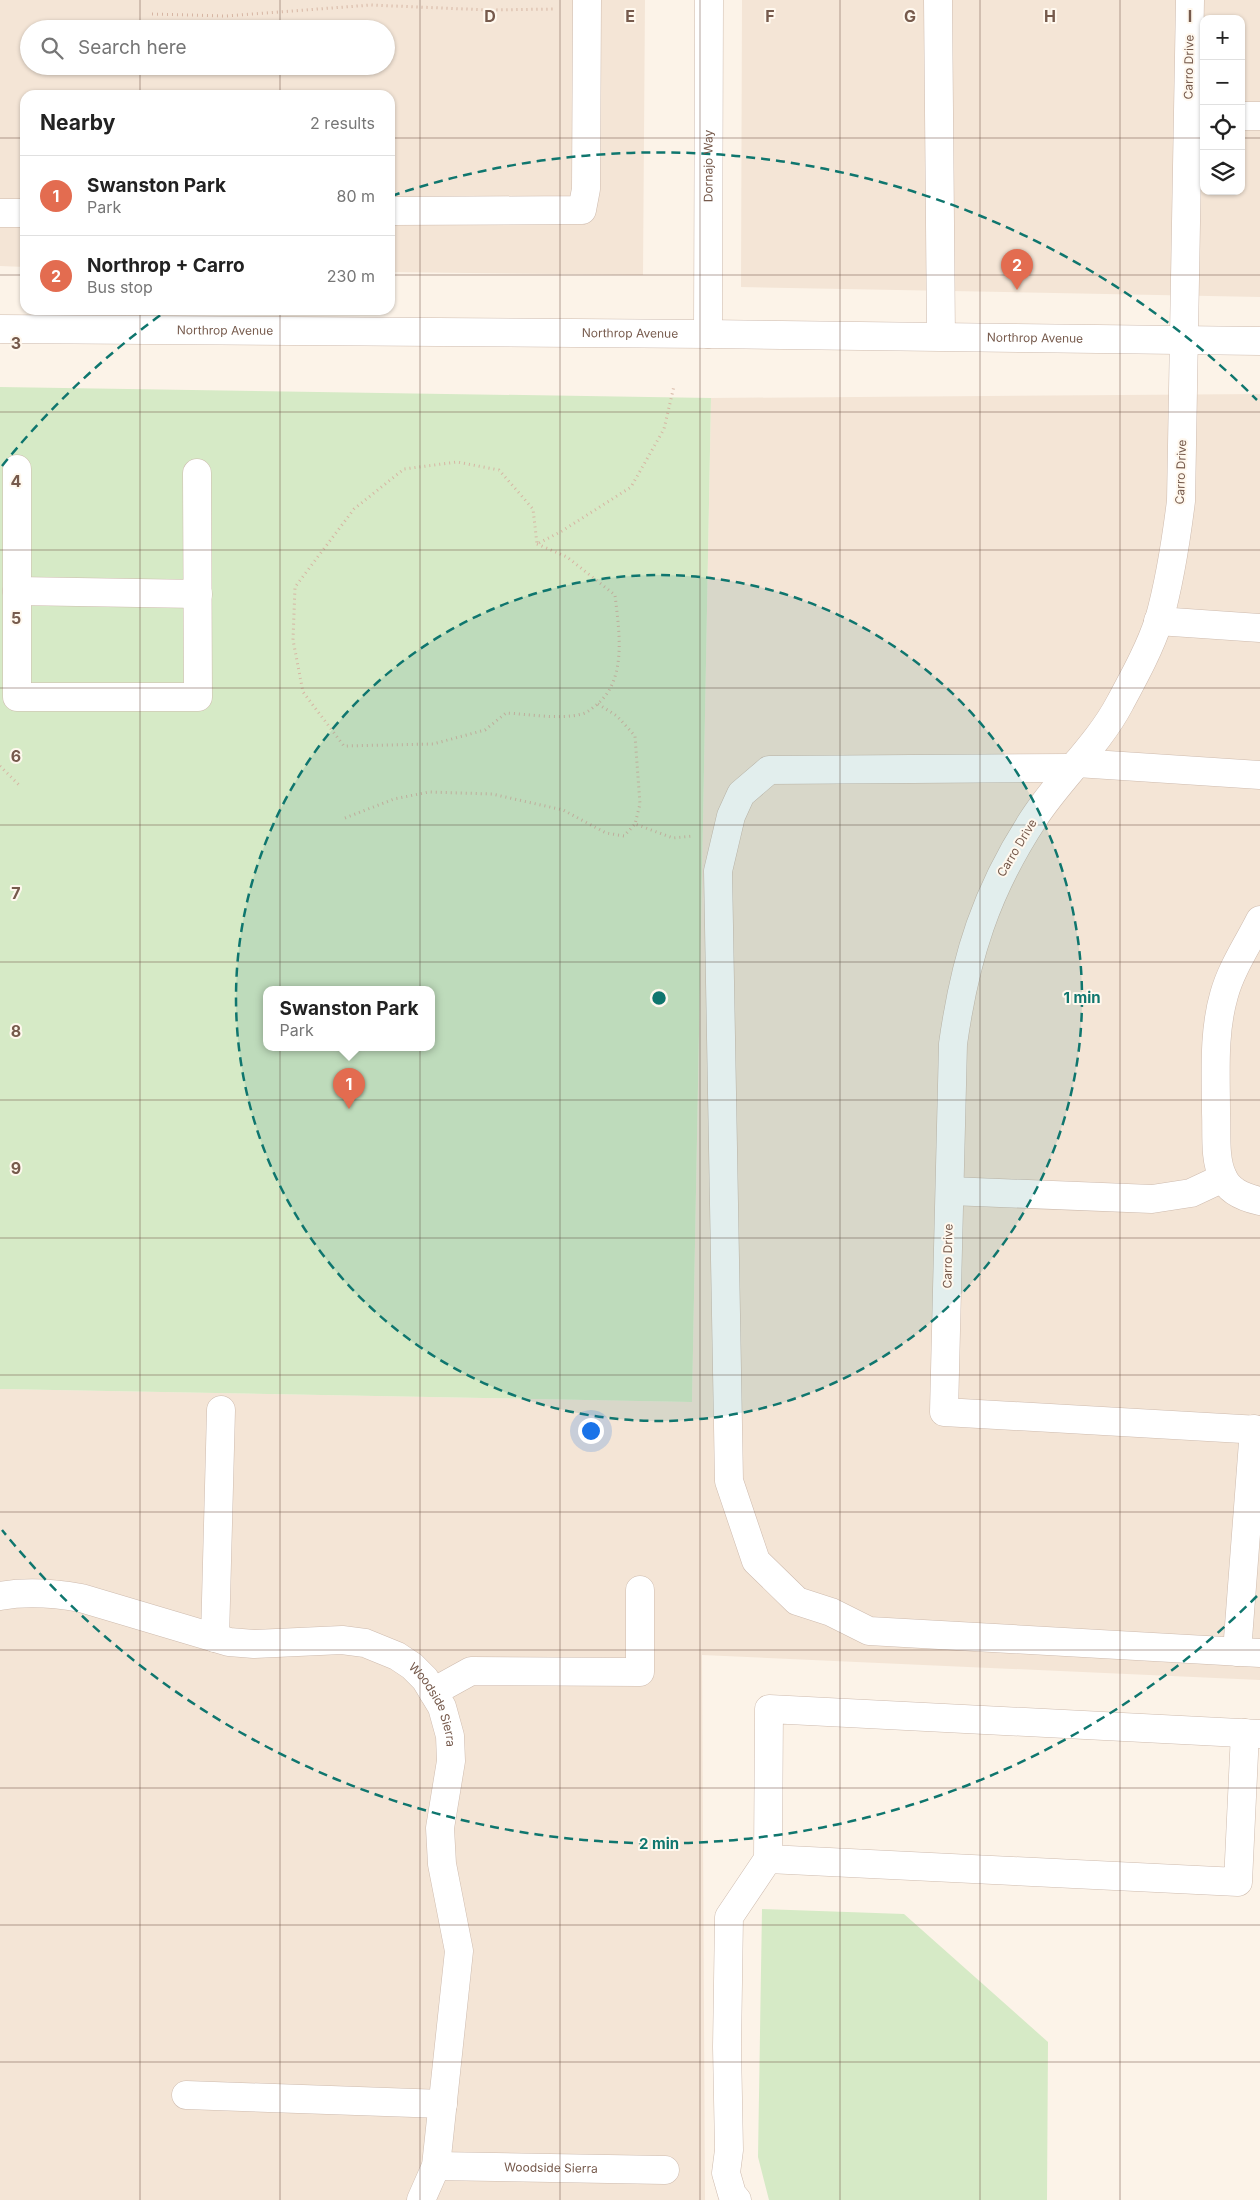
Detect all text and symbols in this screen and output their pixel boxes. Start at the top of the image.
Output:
text: D [484,6,496,26]
text: E [625,6,635,26]
text: F [765,6,775,26]
text: G [904,6,916,26]
text: H [1044,6,1056,26]
text: I [1188,6,1192,26]
map controls [1200,15,1245,195]
button: + [1200,15,1245,60]
search box [20,20,395,75]
icon: search [38,34,66,62]
street label: Carro Drive [1180,34,1197,100]
text: Search here [78,36,187,59]
button: − [1200,60,1245,105]
button: locate [1200,105,1245,150]
text: Nearby [40,110,115,135]
text: 2 results [310,113,375,133]
street label: Dornajo Way [700,130,716,202]
button: layers [1200,150,1245,195]
text: Swanston Park [87,174,226,197]
text: 1 [53,186,59,206]
text: 80 m [336,186,375,206]
text: Park [87,197,121,217]
pin: 2 [1001,249,1033,290]
text: Northrop + Carro [87,254,245,277]
text: 2 [51,266,61,286]
text: 230 m [327,266,375,286]
text: Bus stop [87,277,153,297]
street label: Northrop Avenue [177,322,273,338]
street label: Northrop Avenue [582,325,678,341]
street label: Northrop Avenue [987,330,1083,346]
text: 3 [11,333,21,353]
street label: Carro Drive [1172,439,1189,505]
text: 4 [11,471,22,491]
text: 5 [11,608,21,628]
text: 6 [11,746,21,766]
street label: Carro Drive [993,816,1040,879]
text: 7 [11,883,21,903]
popup [263,986,435,1051]
text: 1 min [1063,988,1101,1007]
centre of rings [650,989,668,1007]
text: Swanston Park [280,997,418,1020]
text: Park [280,1020,314,1040]
text: 8 [11,1021,21,1041]
pin: 1 [333,1068,365,1109]
text: 9 [11,1158,21,1178]
street label: Carro Drive [939,1223,956,1289]
your location [578,1418,604,1444]
street label: Woodside Sierra [406,1659,458,1747]
text: 2 min [639,1834,679,1853]
street label: Woodside Sierra [504,2159,598,2176]

